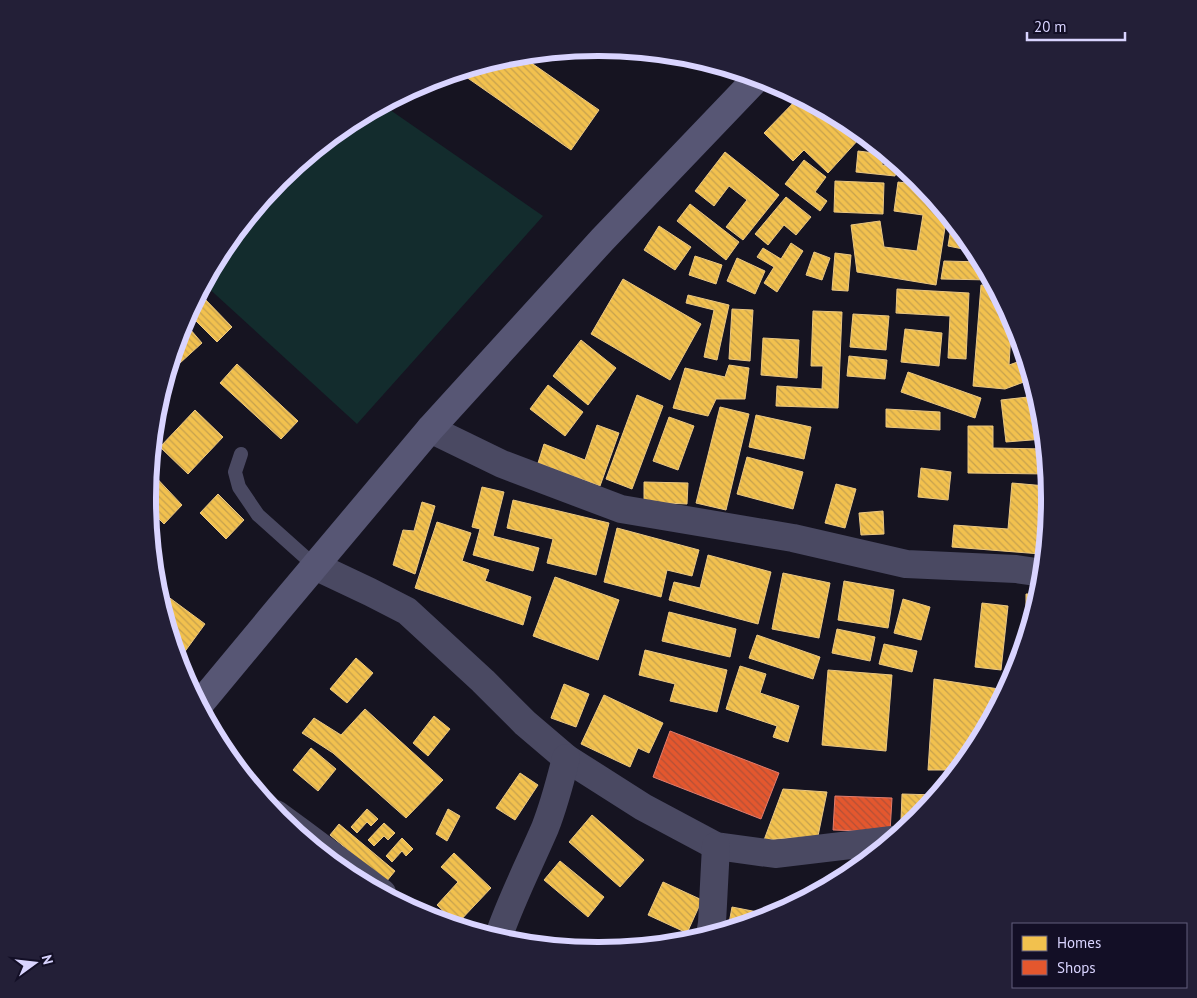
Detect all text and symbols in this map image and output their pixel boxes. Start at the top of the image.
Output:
scale bar [1027,10,1124,42]
text: 20 m [1034,17,1067,36]
legend [1012,923,1187,988]
text: Homes [1057,933,1101,952]
north arrow [10,938,60,988]
text: N [38,953,57,966]
text: Shops [1057,958,1096,977]

